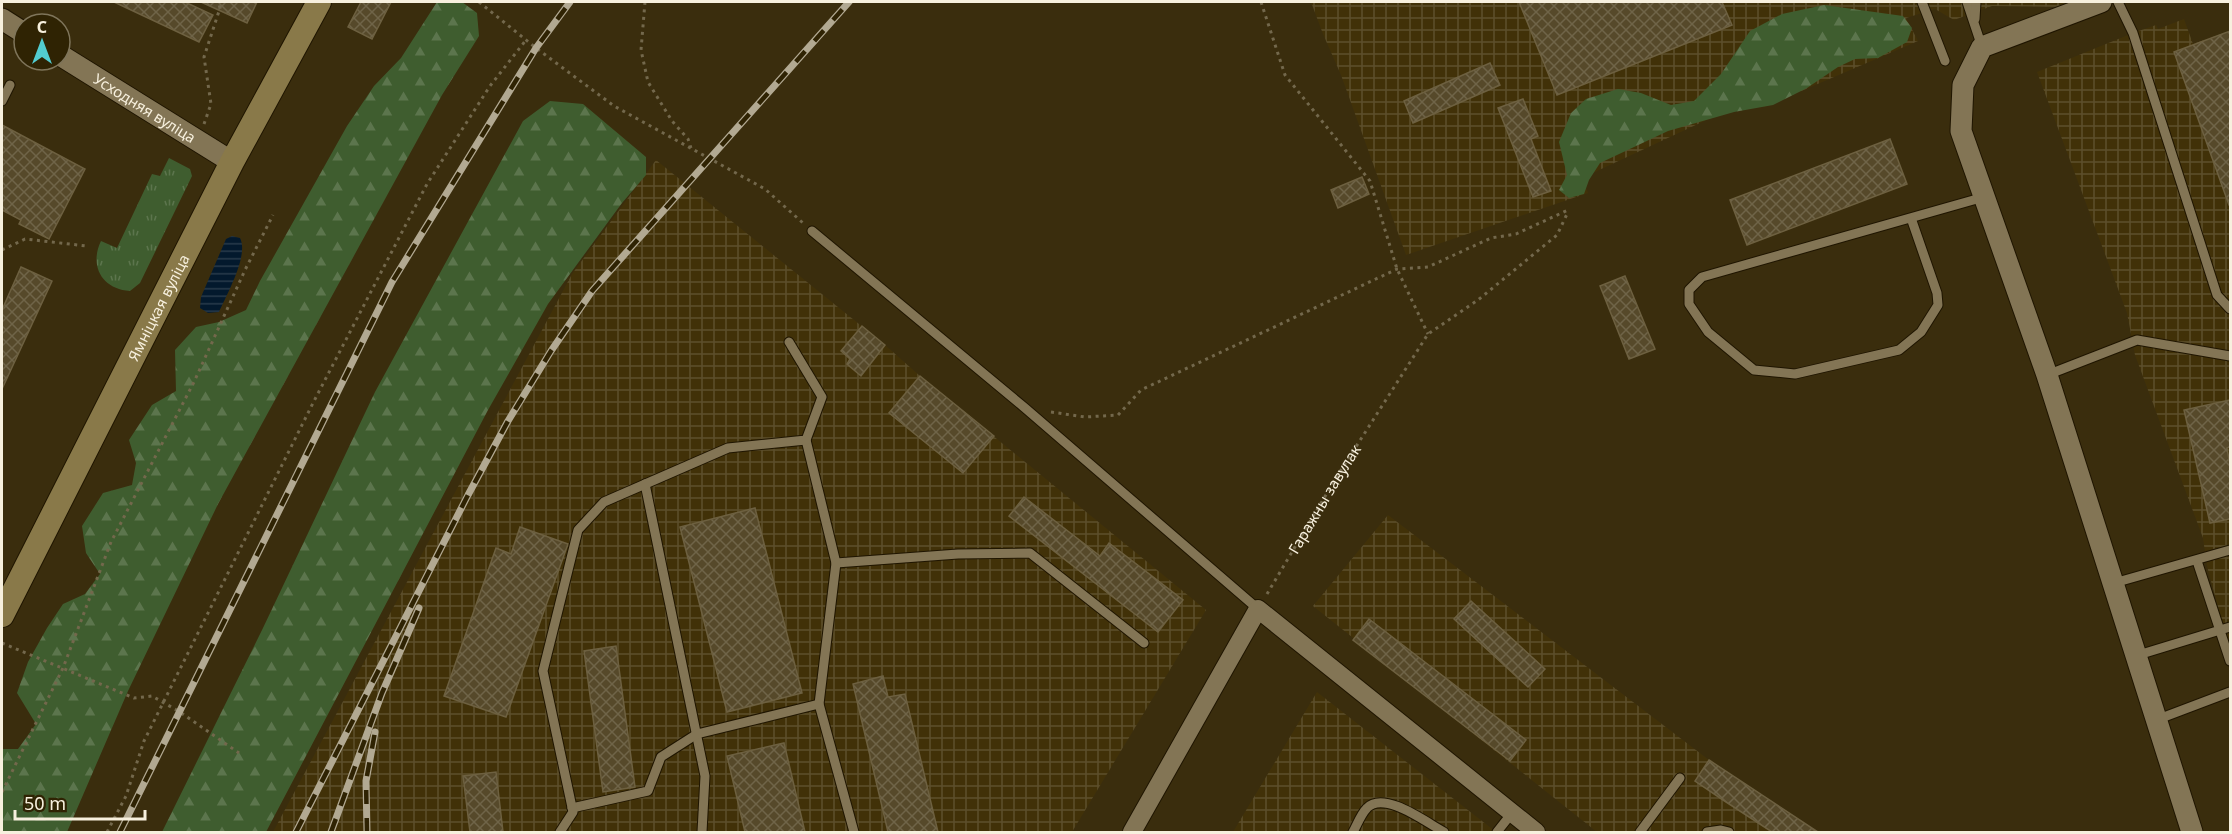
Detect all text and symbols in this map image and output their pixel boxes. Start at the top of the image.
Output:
north arrow [12,12,72,72]
text: С [37,16,47,38]
street label: Усходняя вуліца [90,68,200,147]
street label: Ямніцкая вуліца [123,251,194,364]
street label: Гаражны завулак [1283,440,1365,557]
scale bar [15,783,146,821]
text: 50 m [24,791,66,815]

